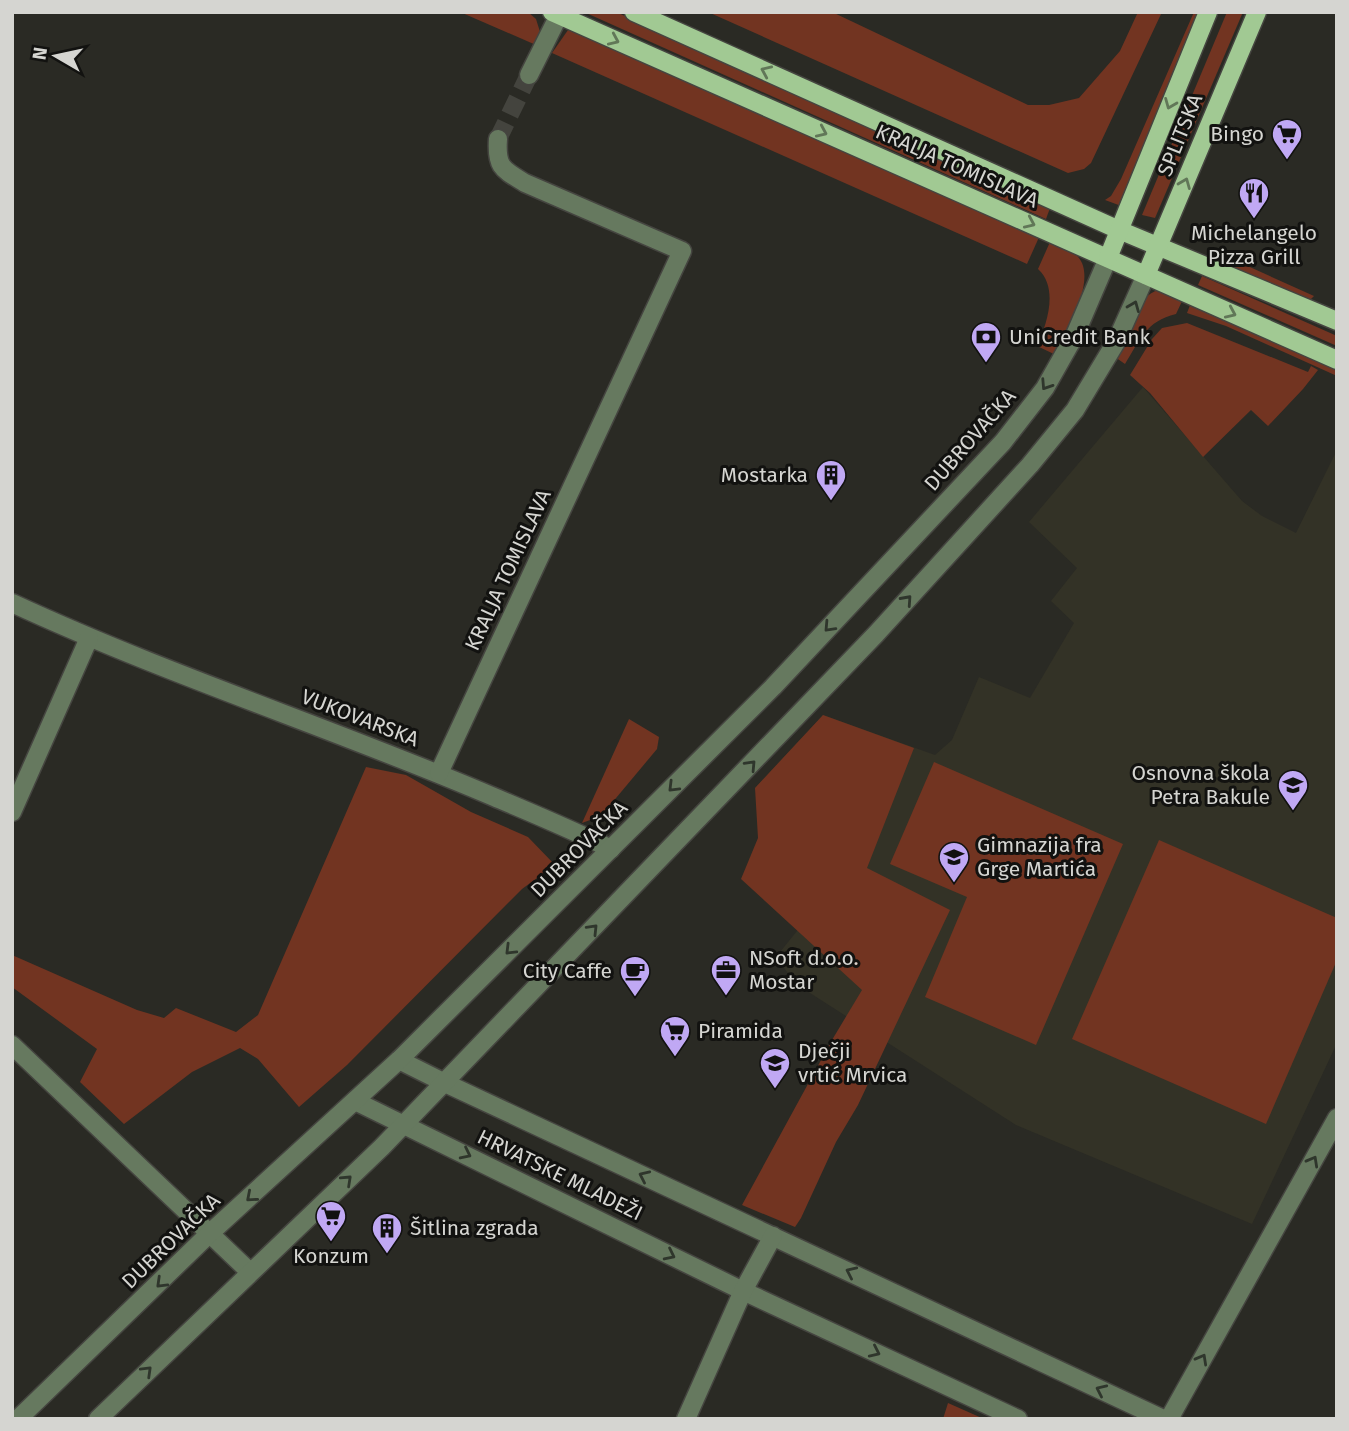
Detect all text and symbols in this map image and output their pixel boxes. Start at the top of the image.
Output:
north arrow [21,21,91,91]
one-way arrow [607,32,619,46]
text: N [27,45,52,61]
one-way arrow [761,65,773,79]
street label: SPLITSKA [1152,90,1208,180]
one-way arrow [1165,97,1179,109]
supermarket icon: Bingo [1270,117,1304,161]
street label: KRALJA TOMISLAVA [872,118,1042,214]
place label: Bingo [1210,121,1264,147]
one-way arrow [815,124,827,138]
restaurant icon: Michelangelo Pizza Grill [1237,176,1271,220]
one-way arrow [1177,177,1191,189]
one-way arrow [1023,215,1036,229]
place label: Michelangelo Pizza Grill [1191,220,1317,270]
one-way arrow [1125,300,1139,312]
one-way arrow [1223,305,1236,319]
bank icon: UniCredit Bank [969,320,1003,364]
place label: UniCredit Bank [1009,324,1151,350]
one-way arrow [1042,377,1055,390]
street label: DUBROVAČKA [919,384,1021,496]
building icon: Mostarka [814,458,848,502]
place label: Mostarka [721,462,808,488]
street label: KRALJA TOMISLAVA [459,485,557,655]
one-way arrow [899,595,911,608]
one-way arrow [824,619,837,632]
street label: VUKOVARSKA [298,684,422,752]
place label: Osnovna škola Petra Bakule [1131,760,1270,810]
one-way arrow [742,761,755,774]
school or university icon: Osnovna škola Petra Bakule [1276,768,1310,812]
one-way arrow [668,779,681,792]
street label: DUBROVAČKA [525,795,633,903]
place label: Gimnazija fra Grge Martića [977,832,1102,882]
school or university icon: Gimnazija fra Grge Martića [937,840,971,884]
one-way arrow [585,925,597,938]
one-way arrow [506,942,519,955]
place label: NSoft d.o.o. Mostar [749,945,859,995]
office icon: NSoft d.o.o. Mostar [709,953,743,997]
cafe icon: City Caffe [618,954,652,998]
place label: City Caffe [523,958,612,984]
supermarket icon: Piramida [658,1014,692,1058]
place label: Piramida [698,1018,783,1044]
place label: Dječji vrtić Mrvica [798,1038,908,1088]
school or university icon: Dječji vrtić Mrvica [758,1046,792,1090]
street label: HRVATSKE MLADEŽI [473,1124,647,1226]
one-way arrow [459,1145,471,1159]
one-way arrow [1305,1155,1318,1168]
one-way arrow [639,1170,651,1184]
one-way arrow [339,1176,352,1189]
street label: DUBROVAČKA [116,1188,226,1294]
one-way arrow [246,1189,259,1201]
supermarket icon: Konzum [314,1199,348,1243]
building icon: Šitlina zgrada [370,1211,404,1255]
place label: Šitlina zgrada [410,1215,539,1241]
place label: Konzum [293,1243,369,1269]
one-way arrow [663,1246,675,1260]
one-way arrow [846,1267,858,1281]
one-way arrow [156,1274,169,1287]
one-way arrow [868,1344,881,1358]
one-way arrow [1194,1354,1207,1367]
one-way arrow [139,1367,152,1380]
one-way arrow [1096,1384,1108,1398]

